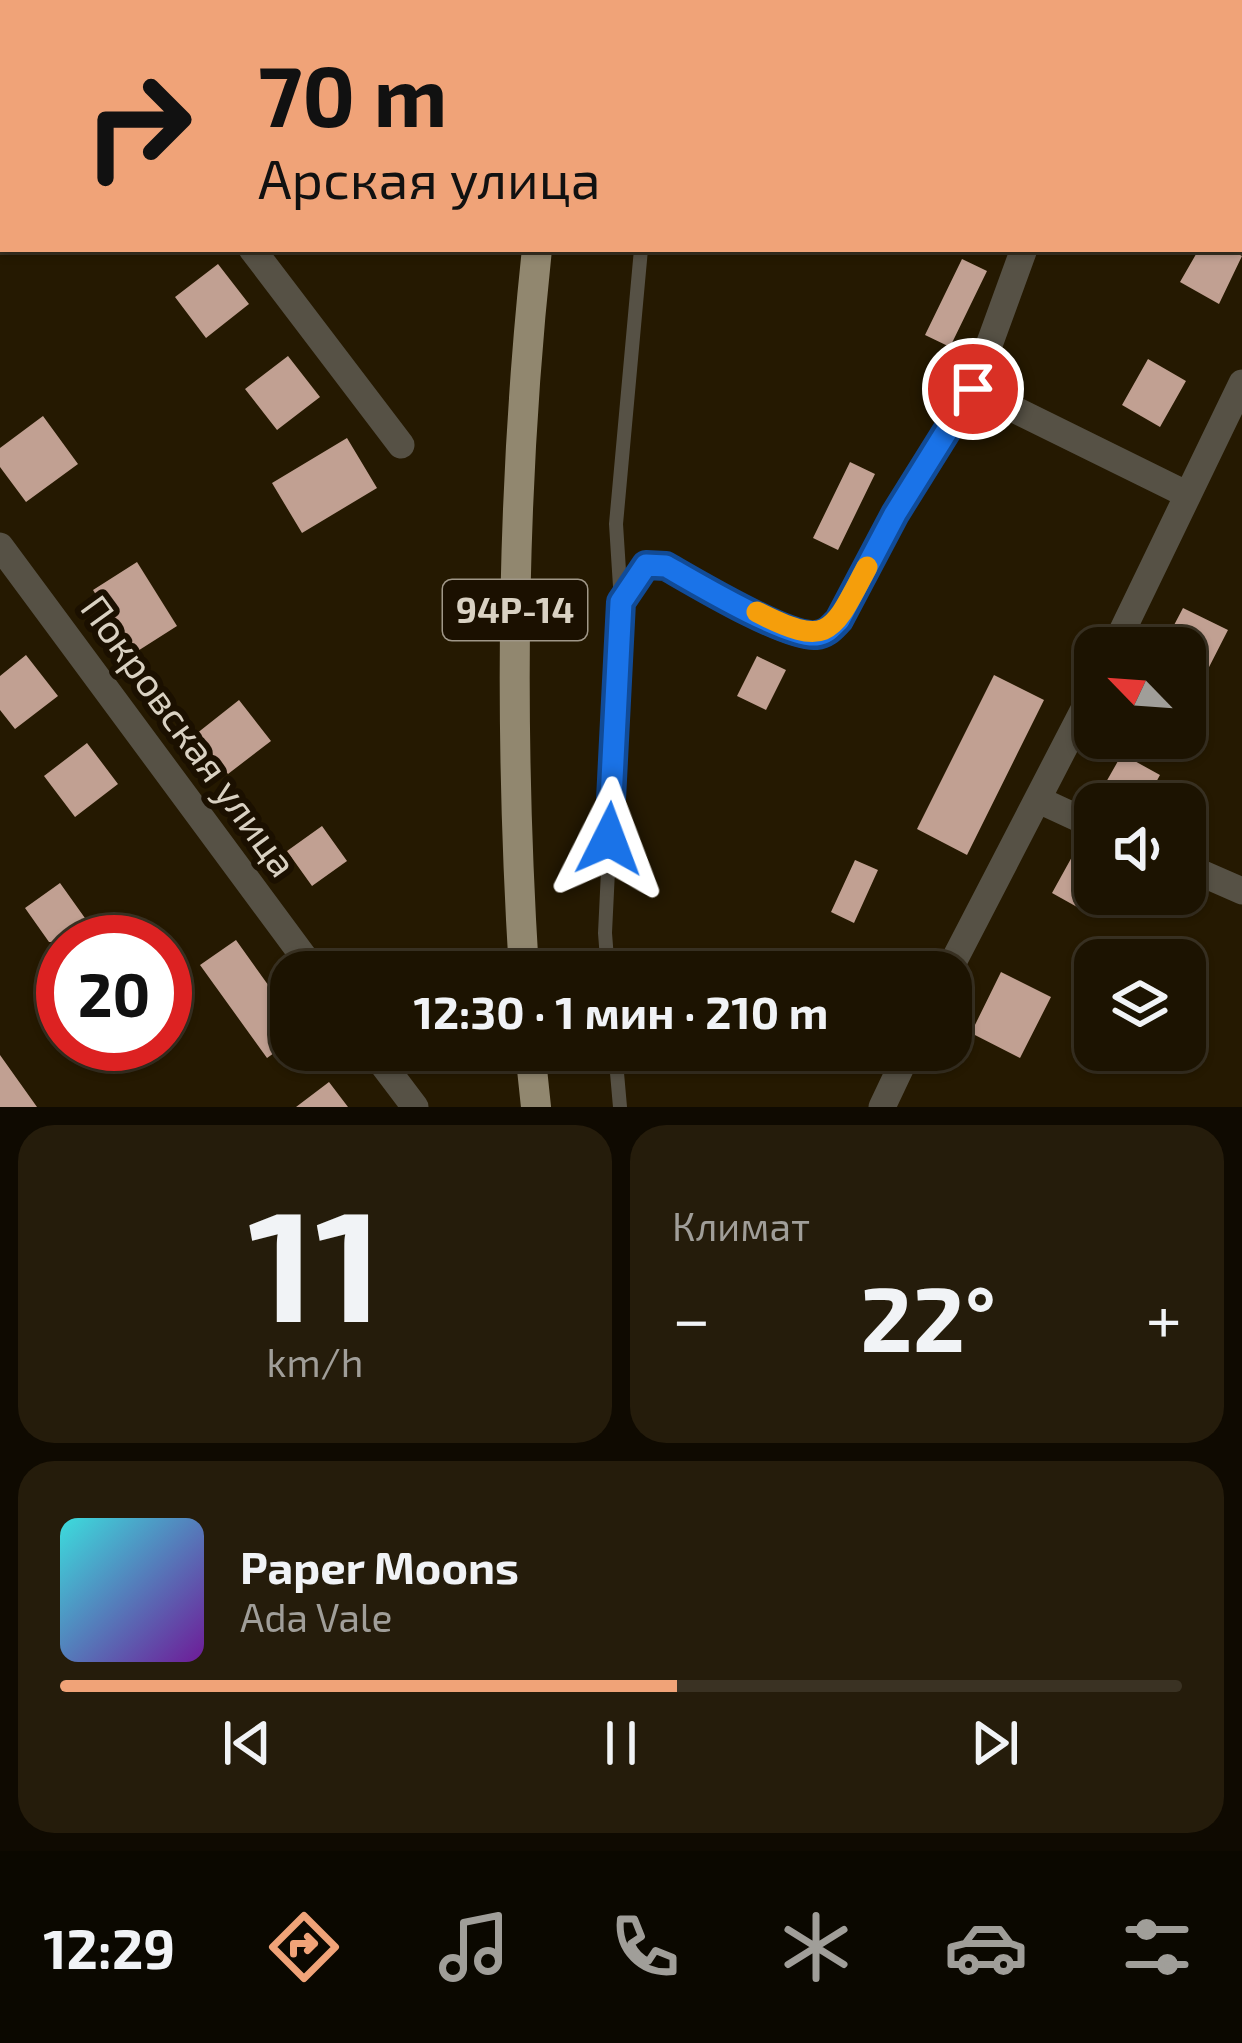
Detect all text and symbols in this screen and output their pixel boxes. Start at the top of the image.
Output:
text: 70 m [258,43,448,144]
icon: right [60,48,216,204]
text: Арская улица [258,145,601,210]
pin [922,338,1024,440]
icon: arrive [940,356,1006,422]
road number: 94Р-14 [443,580,587,640]
street label: Покровская улица [72,585,308,886]
north arrow [1074,627,1206,759]
map controls [1074,627,1206,1071]
position arrow [546,776,672,902]
button: sound [1074,783,1206,915]
speed limit sign: 20 [36,915,192,1071]
button: layers [1074,939,1206,1071]
text: 12:30 · 1 мин · 210 m [413,984,829,1038]
text: 11 [248,1166,382,1353]
text: Климат [672,1202,810,1249]
text: 22° [860,1262,996,1370]
text: − [672,1277,711,1356]
text: + [1146,1277,1182,1356]
text: km/h [267,1338,363,1385]
text: Paper Moons [240,1539,519,1593]
text: Ada Vale [240,1593,392,1640]
icon: previous [214,1710,280,1776]
icon: pause [588,1710,654,1776]
icon: next [962,1710,1028,1776]
icon: directions [262,1905,346,1989]
icon: music [432,1905,516,1989]
icon: phone [603,1905,687,1989]
icon: climate [774,1905,858,1989]
icon: car [944,1905,1028,1989]
icon: filters [1115,1905,1199,1989]
text: 12:29 [43,1915,175,1980]

